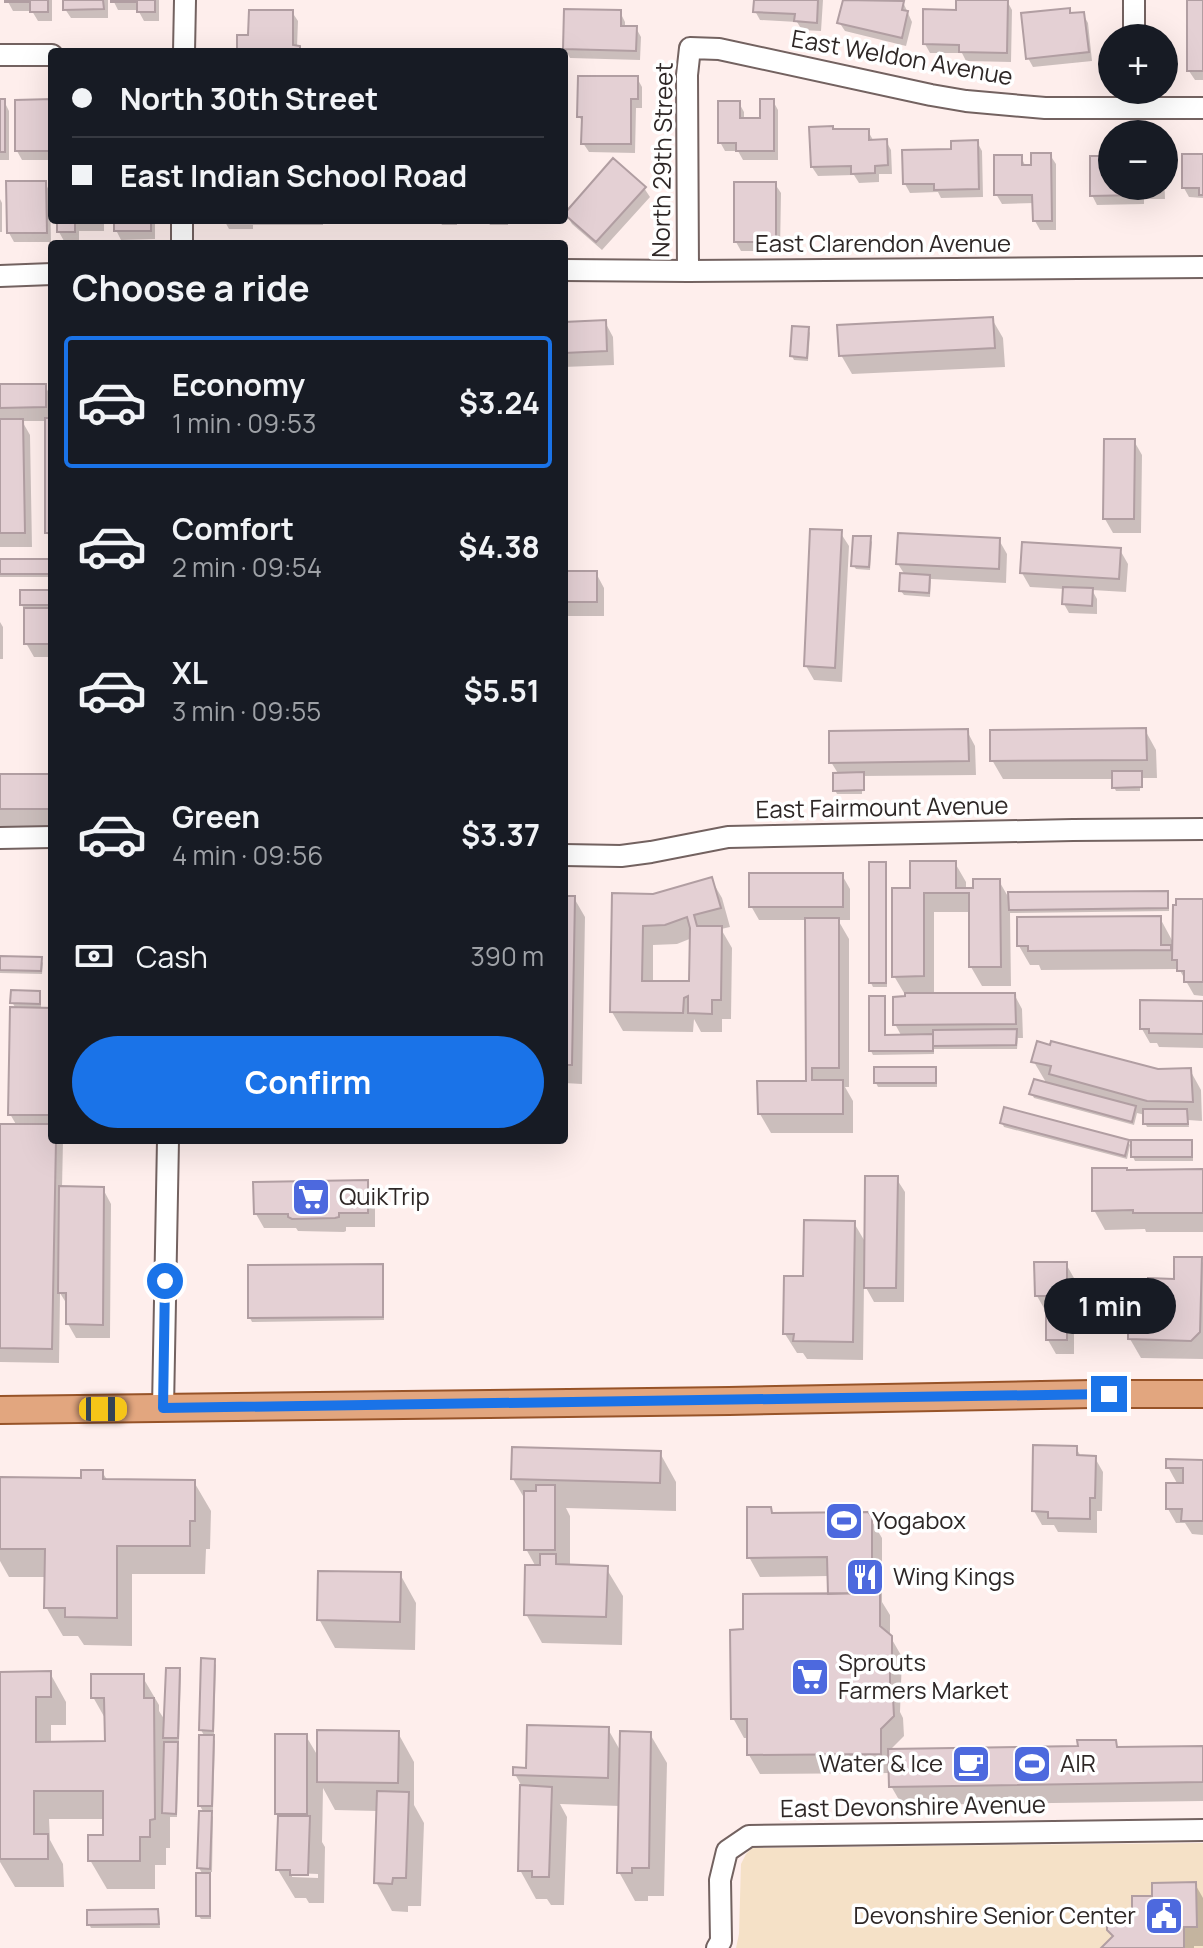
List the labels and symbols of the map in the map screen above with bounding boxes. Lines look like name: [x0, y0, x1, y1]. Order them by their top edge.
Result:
street label: East Weldon Avenue: [789, 21, 1016, 92]
street label: North 29th Street: [643, 62, 680, 258]
street label: East Clarendon Avenue: [755, 226, 1011, 259]
street label: East Fairmount Avenue: [755, 788, 1009, 825]
supermarket icon: QuikTrip: [290, 1176, 332, 1218]
place label: QuikTrip: [339, 1179, 430, 1212]
route start: [147, 1263, 183, 1299]
callout: 1 min: [1043, 1278, 1175, 1334]
route end: [1091, 1376, 1127, 1412]
car: [79, 1397, 127, 1421]
sports icon: Yogabox: [823, 1500, 865, 1542]
place label: Yogabox: [872, 1503, 966, 1536]
restaurant icon: Wing Kings: [844, 1556, 886, 1598]
place label: Wing Kings: [893, 1559, 1015, 1592]
place label: Sprouts Farmers Market: [838, 1645, 1009, 1706]
supermarket icon: Sprouts Farmers Market: [789, 1656, 831, 1698]
cafe icon: Water & Ice: [950, 1743, 992, 1785]
sports icon: AIR: [1011, 1743, 1053, 1785]
place label: Water & Ice: [819, 1746, 943, 1779]
place label: AIR: [1060, 1746, 1096, 1779]
street label: East Devonshire Avenue: [780, 1787, 1046, 1824]
public building icon: Devonshire Senior Center: [1143, 1895, 1185, 1937]
place label: Devonshire Senior Center: [854, 1898, 1136, 1931]

